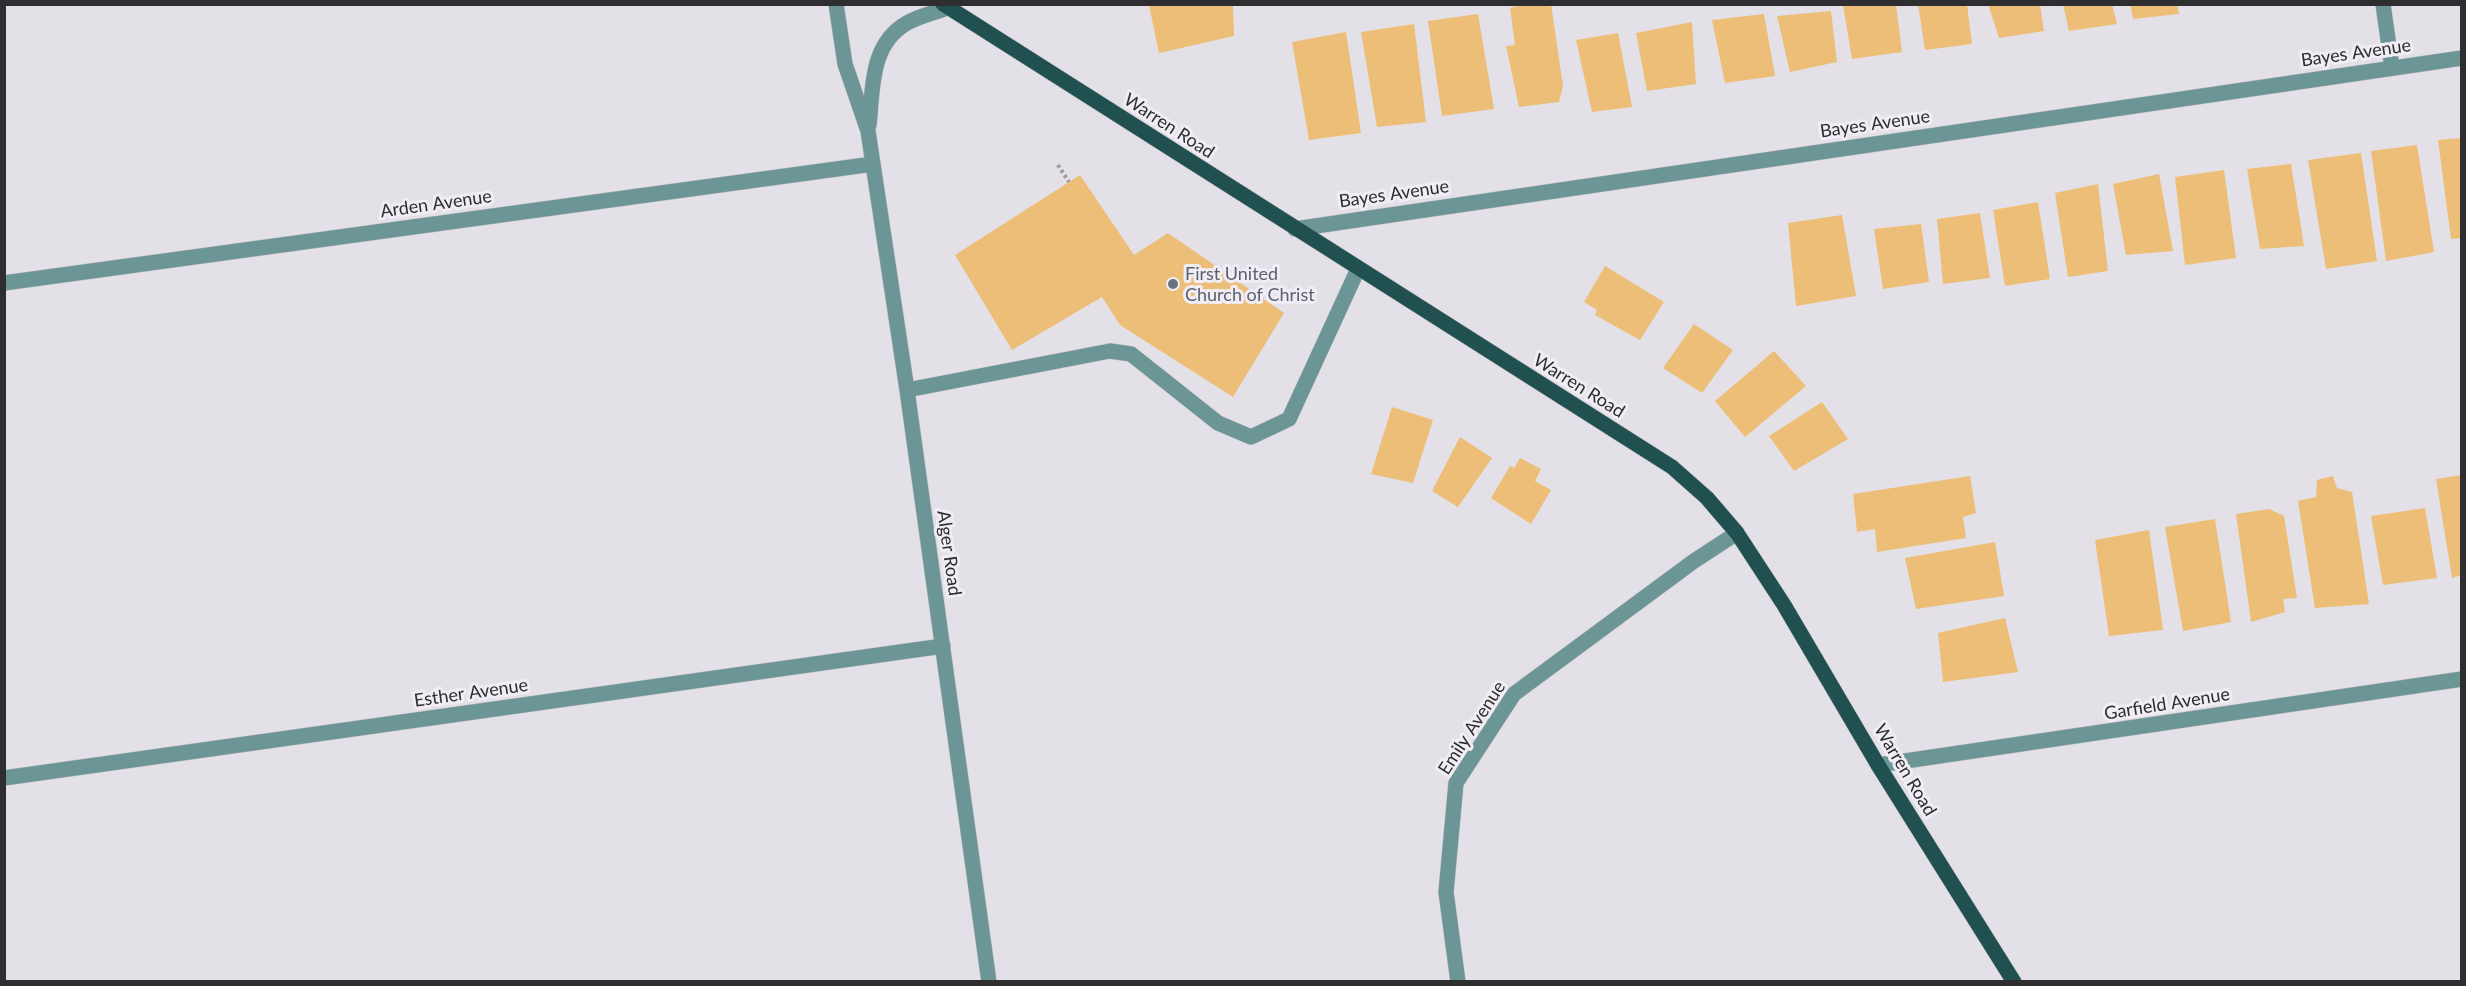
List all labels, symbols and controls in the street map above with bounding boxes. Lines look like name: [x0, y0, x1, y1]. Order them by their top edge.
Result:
street label: Bayes Avenue: [2300, 35, 2412, 71]
street label: Warren Road: [1120, 89, 1218, 163]
street label: Bayes Avenue: [1819, 106, 1931, 142]
street label: Bayes Avenue: [1338, 176, 1450, 212]
street label: Arden Avenue: [379, 185, 493, 223]
place label: First United Church of Christ: [1185, 263, 1315, 306]
marker: First United Church of Christ: [1166, 277, 1180, 291]
street label: Warren Road: [1529, 349, 1629, 423]
street label: Alger Road: [932, 509, 966, 597]
street label: Esther Avenue: [413, 674, 529, 712]
street label: Emily Avenue: [1434, 677, 1510, 779]
street label: Garfield Avenue: [2103, 683, 2231, 725]
street label: Warren Road: [1869, 720, 1941, 820]

